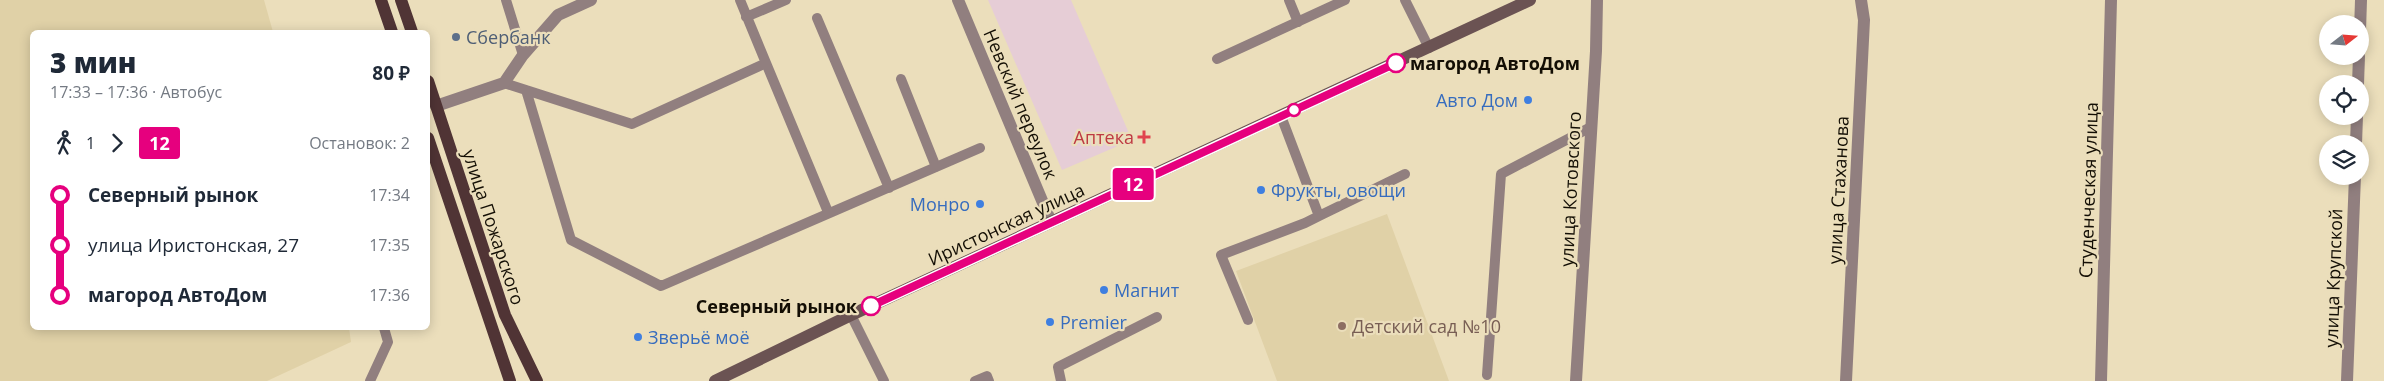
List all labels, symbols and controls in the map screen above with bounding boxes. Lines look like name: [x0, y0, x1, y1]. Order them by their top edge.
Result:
north arrow: [2319, 15, 2369, 65]
map controls: [2319, 15, 2369, 185]
place label: Сбербанк: [466, 25, 551, 49]
street label: Невский переулок: [978, 25, 1064, 183]
marker: Сбербанк: [450, 31, 462, 43]
text: 3 мин: [50, 43, 136, 81]
place label: магород АвтоДом: [1410, 51, 1580, 75]
marker: магород АвтоДом: [1386, 53, 1406, 73]
text: 80 ₽: [372, 60, 410, 86]
button: locate: [2319, 75, 2369, 125]
text: 17:33 – 17:36 · Автобус: [50, 81, 222, 103]
place label: Авто Дом: [1436, 88, 1518, 112]
marker: Авто Дом: [1522, 94, 1534, 106]
street label: Студенческая улица: [2073, 101, 2103, 279]
unlabelled marker: [1287, 103, 1301, 117]
street label: улица Котовского: [1554, 111, 1586, 267]
street label: улица Стаханова: [1822, 115, 1854, 265]
place label: Аптека: [1074, 125, 1134, 149]
icon: walk: [50, 129, 78, 157]
icon: forward: [103, 129, 131, 157]
text: 12: [149, 131, 170, 155]
marker: Аптека: [1138, 131, 1150, 143]
text: 1: [86, 132, 95, 154]
text: Остановок: 2: [309, 132, 410, 154]
button: layers: [2319, 135, 2369, 185]
street label: улица Пожарского: [458, 146, 530, 308]
line badge: 12: [1110, 168, 1156, 200]
text: 12: [1123, 172, 1143, 196]
street label: Иристонская улица: [924, 177, 1088, 271]
place label: Фрукты, овощи: [1271, 178, 1406, 202]
text: Северный рынок: [88, 182, 258, 208]
text: 17:34: [369, 184, 410, 206]
marker: Фрукты, овощи: [1255, 184, 1267, 196]
place label: Монро: [910, 192, 970, 216]
marker: Монро: [974, 198, 986, 210]
street label: улица Крупской: [2319, 208, 2347, 348]
text: улица Иристонская, 27: [88, 232, 299, 258]
text: 17:35: [369, 234, 410, 256]
place label: Магнит: [1114, 278, 1180, 302]
text: магород АвтоДом: [88, 282, 267, 308]
text: 17:36: [369, 284, 410, 306]
marker: Магнит: [1098, 284, 1110, 296]
place label: Северный рынок: [696, 294, 858, 318]
marker: Северный рынок: [861, 296, 881, 316]
place label: Premier: [1060, 310, 1128, 334]
place label: Детский сад №10: [1352, 314, 1501, 338]
marker: Premier: [1044, 316, 1056, 328]
marker: Детский сад №10: [1336, 320, 1348, 332]
place label: Зверьё моё: [648, 325, 750, 349]
marker: Зверьё моё: [632, 331, 644, 343]

